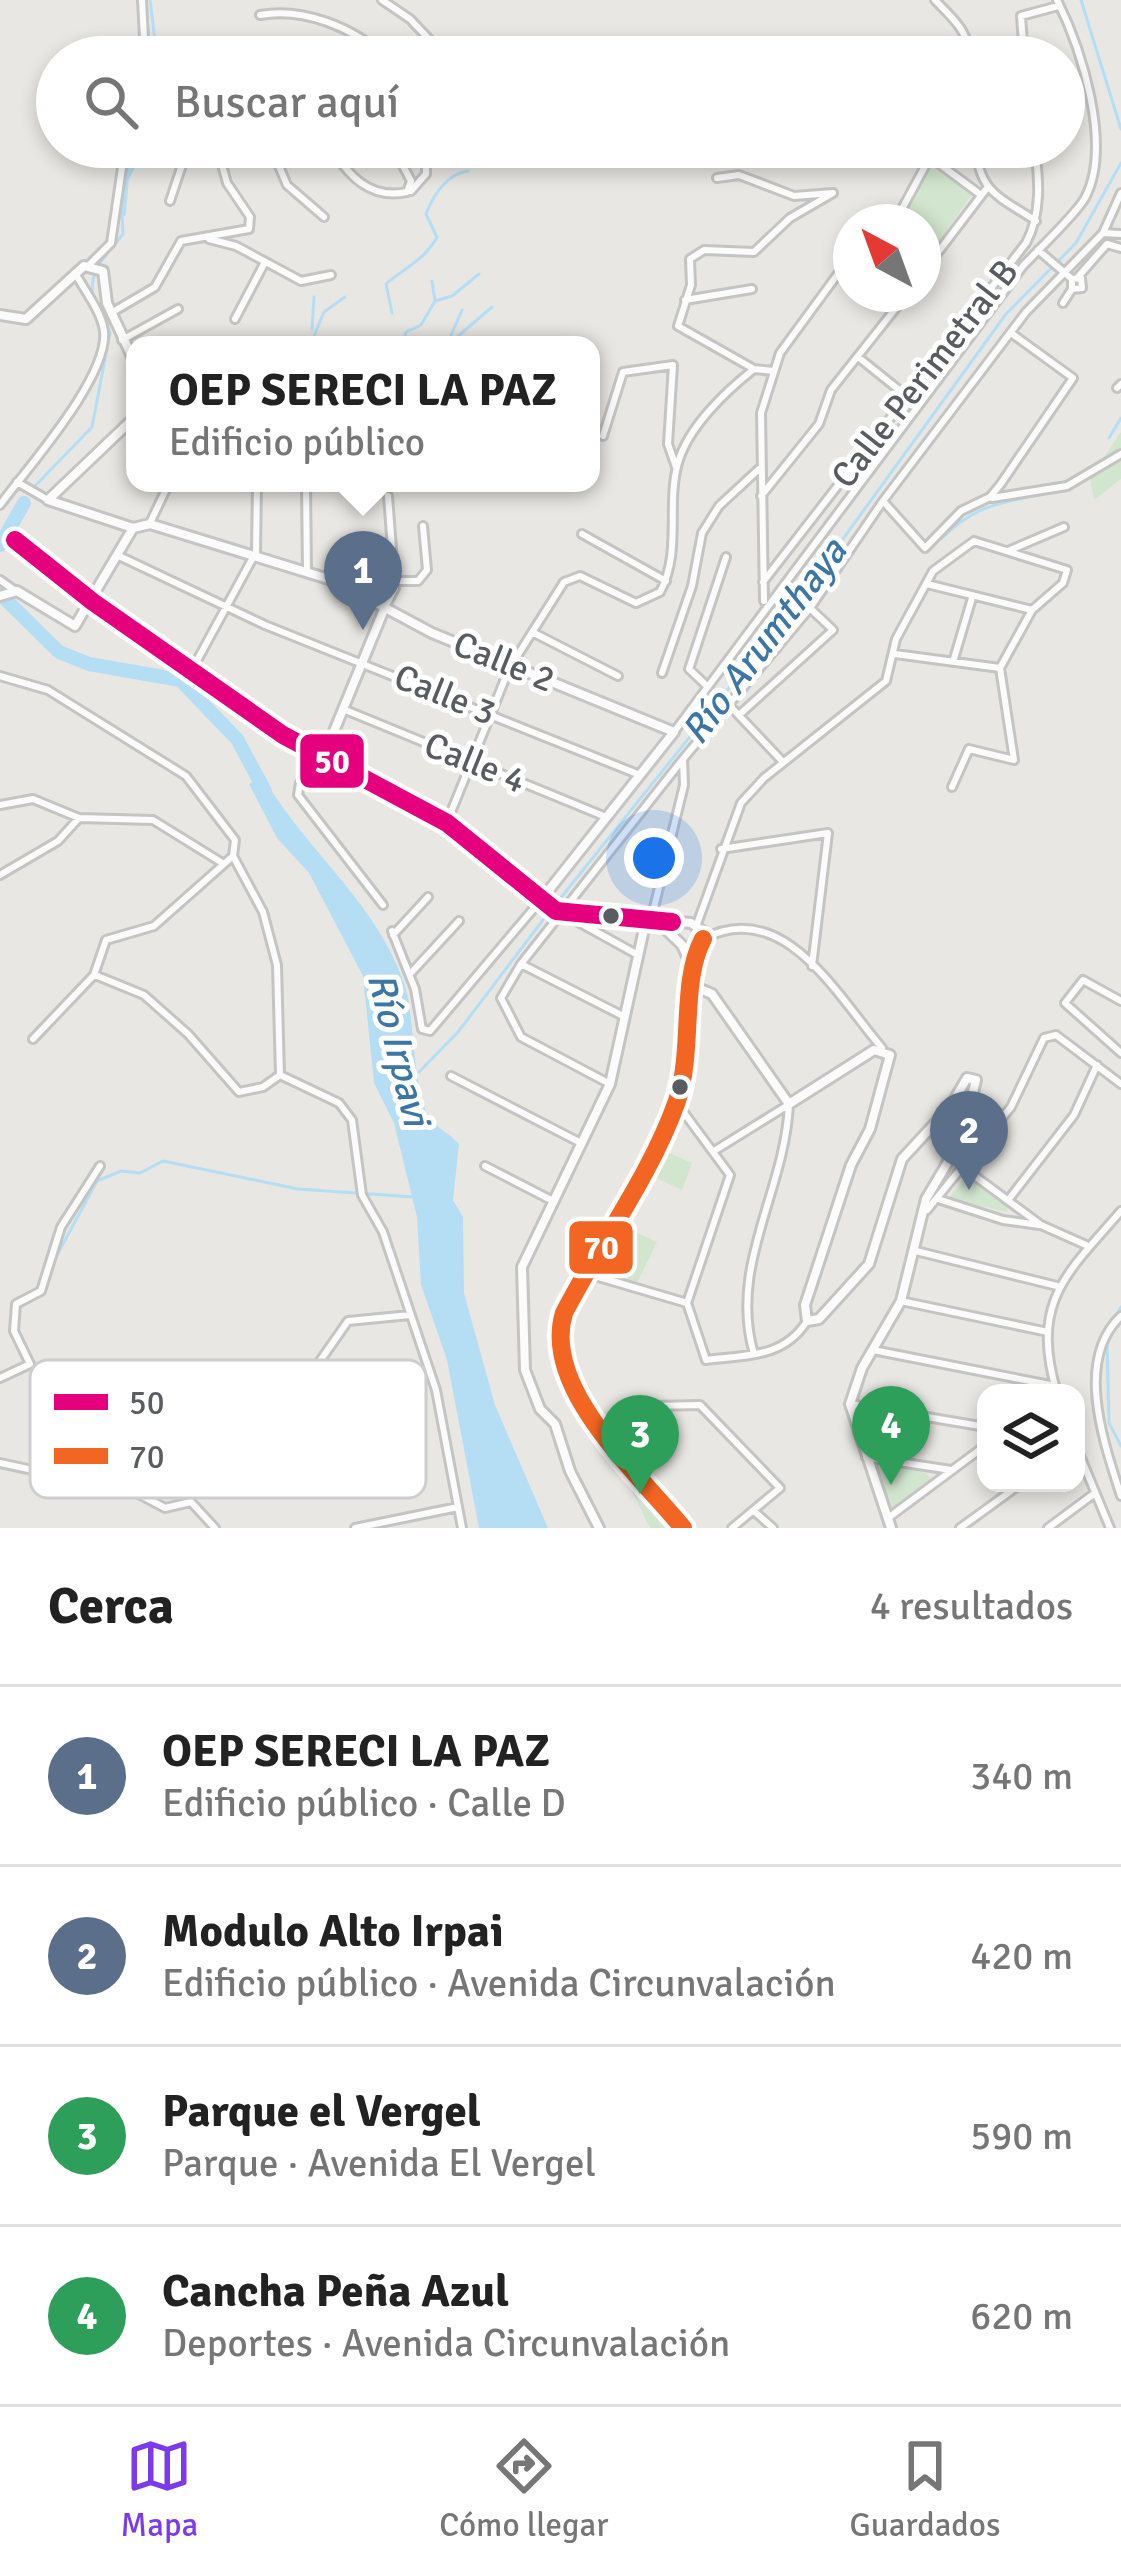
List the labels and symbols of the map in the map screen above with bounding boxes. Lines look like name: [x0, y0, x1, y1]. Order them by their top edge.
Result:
north arrow: [833, 204, 941, 312]
street label: Calle Perimetral B: [822, 251, 1028, 497]
water label: Río Arumthaya: [671, 528, 858, 753]
pin: 1: [324, 531, 402, 630]
street label: Calle 2: [447, 621, 561, 703]
street label: Calle 3: [388, 654, 502, 736]
street label: Calle 4: [418, 722, 532, 804]
line badge: 50: [298, 732, 366, 790]
text: 50: [314, 742, 350, 783]
your location: [624, 828, 684, 888]
unlabelled marker: [600, 905, 622, 927]
water label: Río Irpavi: [357, 967, 442, 1134]
unlabelled marker: [669, 1076, 691, 1098]
pin: 2: [930, 1091, 1008, 1190]
line badge: 70: [567, 1219, 635, 1276]
text: 70: [583, 1228, 619, 1269]
legend: [30, 1360, 426, 1498]
text: 50: [129, 1383, 165, 1424]
pin: 4: [852, 1386, 930, 1485]
pin: 3: [601, 1395, 679, 1494]
text: 70: [129, 1437, 165, 1478]

